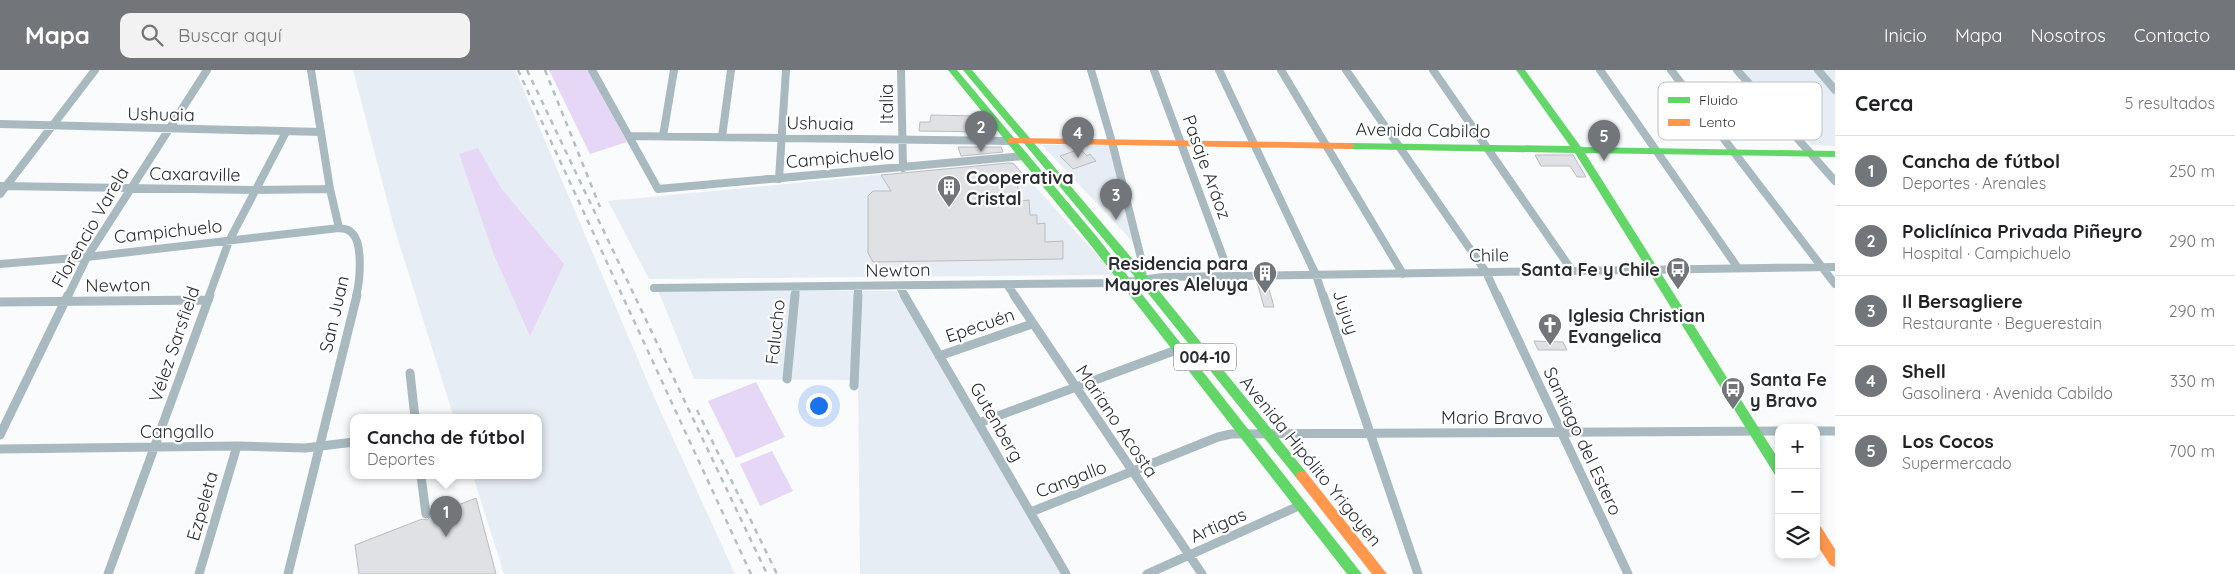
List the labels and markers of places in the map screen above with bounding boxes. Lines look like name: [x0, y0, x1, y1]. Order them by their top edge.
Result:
pin: 2: [965, 111, 997, 152]
pin: 4: [1062, 117, 1094, 158]
pin: 5: [1588, 120, 1620, 161]
place label: Cooperativa Cristal: [966, 166, 1074, 210]
building icon: Cooperativa Cristal: [936, 174, 962, 208]
pin: 3: [1100, 179, 1132, 220]
place label: Residencia para Mayores Aleluya: [1104, 252, 1248, 296]
bus stop icon: Santa Fe y Chile: [1665, 256, 1691, 290]
place label: Santa Fe y Chile: [1521, 258, 1660, 281]
building icon: Residencia para Mayores Aleluya: [1252, 260, 1278, 294]
place label: Iglesia Christian Evangelica: [1568, 304, 1705, 348]
church icon: Iglesia Christian Evangelica: [1537, 312, 1563, 346]
place label: Santa Fe y Bravo: [1750, 368, 1827, 412]
bus stop icon: Santa Fe y Bravo: [1720, 376, 1746, 410]
pin: 1: [430, 496, 462, 537]

